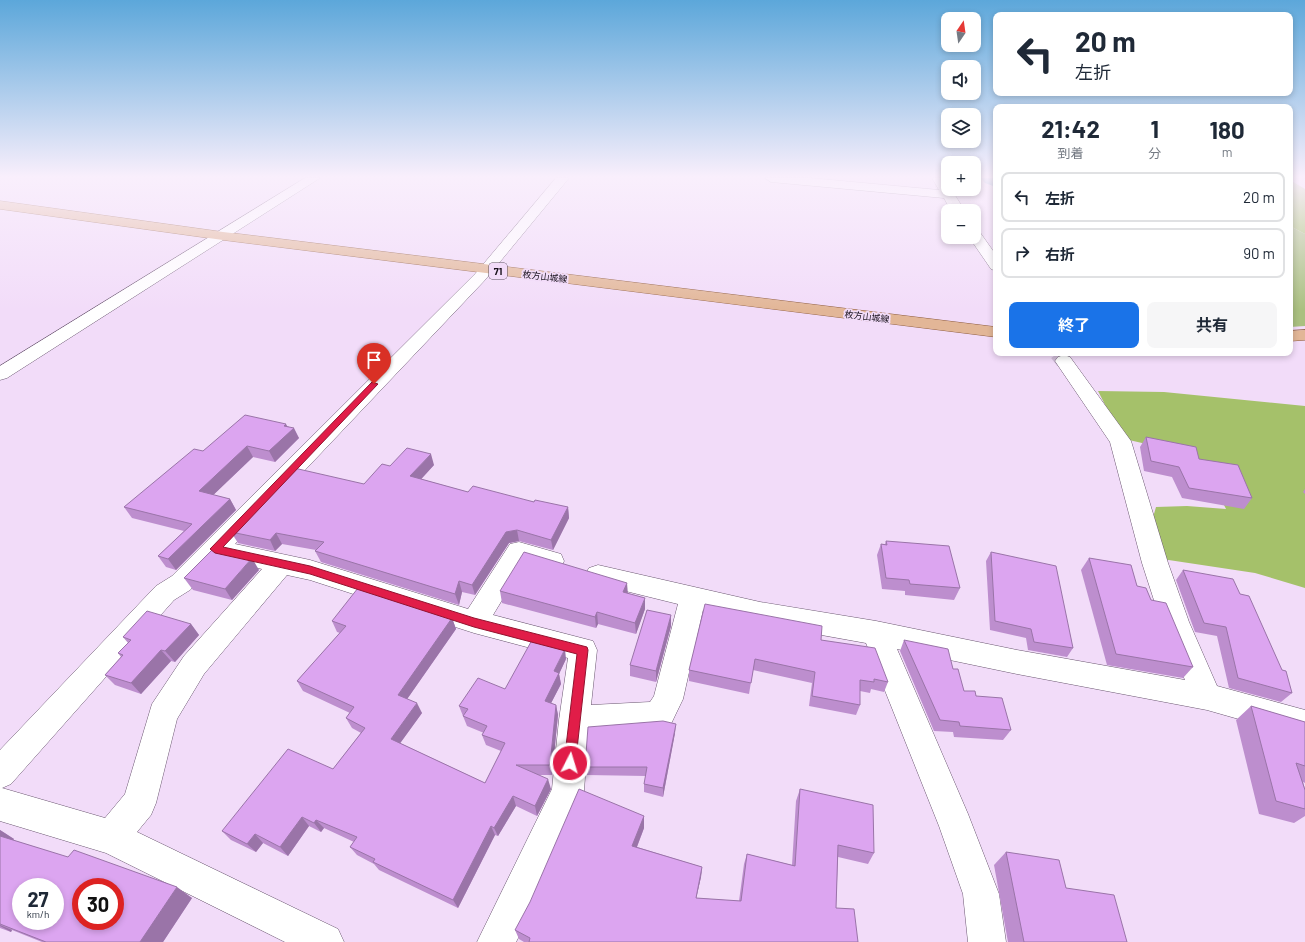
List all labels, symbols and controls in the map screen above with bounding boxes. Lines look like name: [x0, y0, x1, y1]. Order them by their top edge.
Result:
north arrow: [941, 12, 981, 52]
map controls: [941, 12, 981, 244]
text: 20 m: [1075, 24, 1136, 58]
icon: left: [1009, 28, 1061, 80]
button: sound: [941, 60, 981, 100]
text: 左折: [1075, 61, 1111, 83]
button: layers: [941, 108, 981, 148]
text: 21:42: [1041, 114, 1100, 143]
text: 1: [1150, 114, 1159, 143]
text: 180: [1210, 115, 1245, 144]
text: m: [1222, 144, 1232, 160]
text: 到着: [1058, 145, 1084, 161]
text: 分: [1148, 145, 1161, 161]
button: +: [941, 156, 981, 196]
icon: left: [1011, 186, 1033, 208]
text: 20 m: [1243, 188, 1275, 206]
text: 左折: [1045, 189, 1075, 207]
button: −: [941, 204, 981, 244]
icon: right: [1011, 242, 1033, 264]
text: 90 m: [1243, 244, 1275, 262]
text: 右折: [1045, 245, 1075, 263]
road number: 71: [489, 263, 507, 279]
street label: 枚方山城線: [522, 268, 569, 285]
button: 終了: [1009, 302, 1139, 348]
button: 共有: [1147, 302, 1277, 348]
street label: 枚方山城線: [844, 308, 891, 325]
pin: [357, 343, 391, 384]
icon: arrive: [363, 349, 385, 371]
position arrow: [549, 742, 591, 784]
speed limit sign: 30: [72, 878, 124, 930]
text: 27: [27, 887, 49, 911]
text: km/h: [27, 908, 49, 920]

